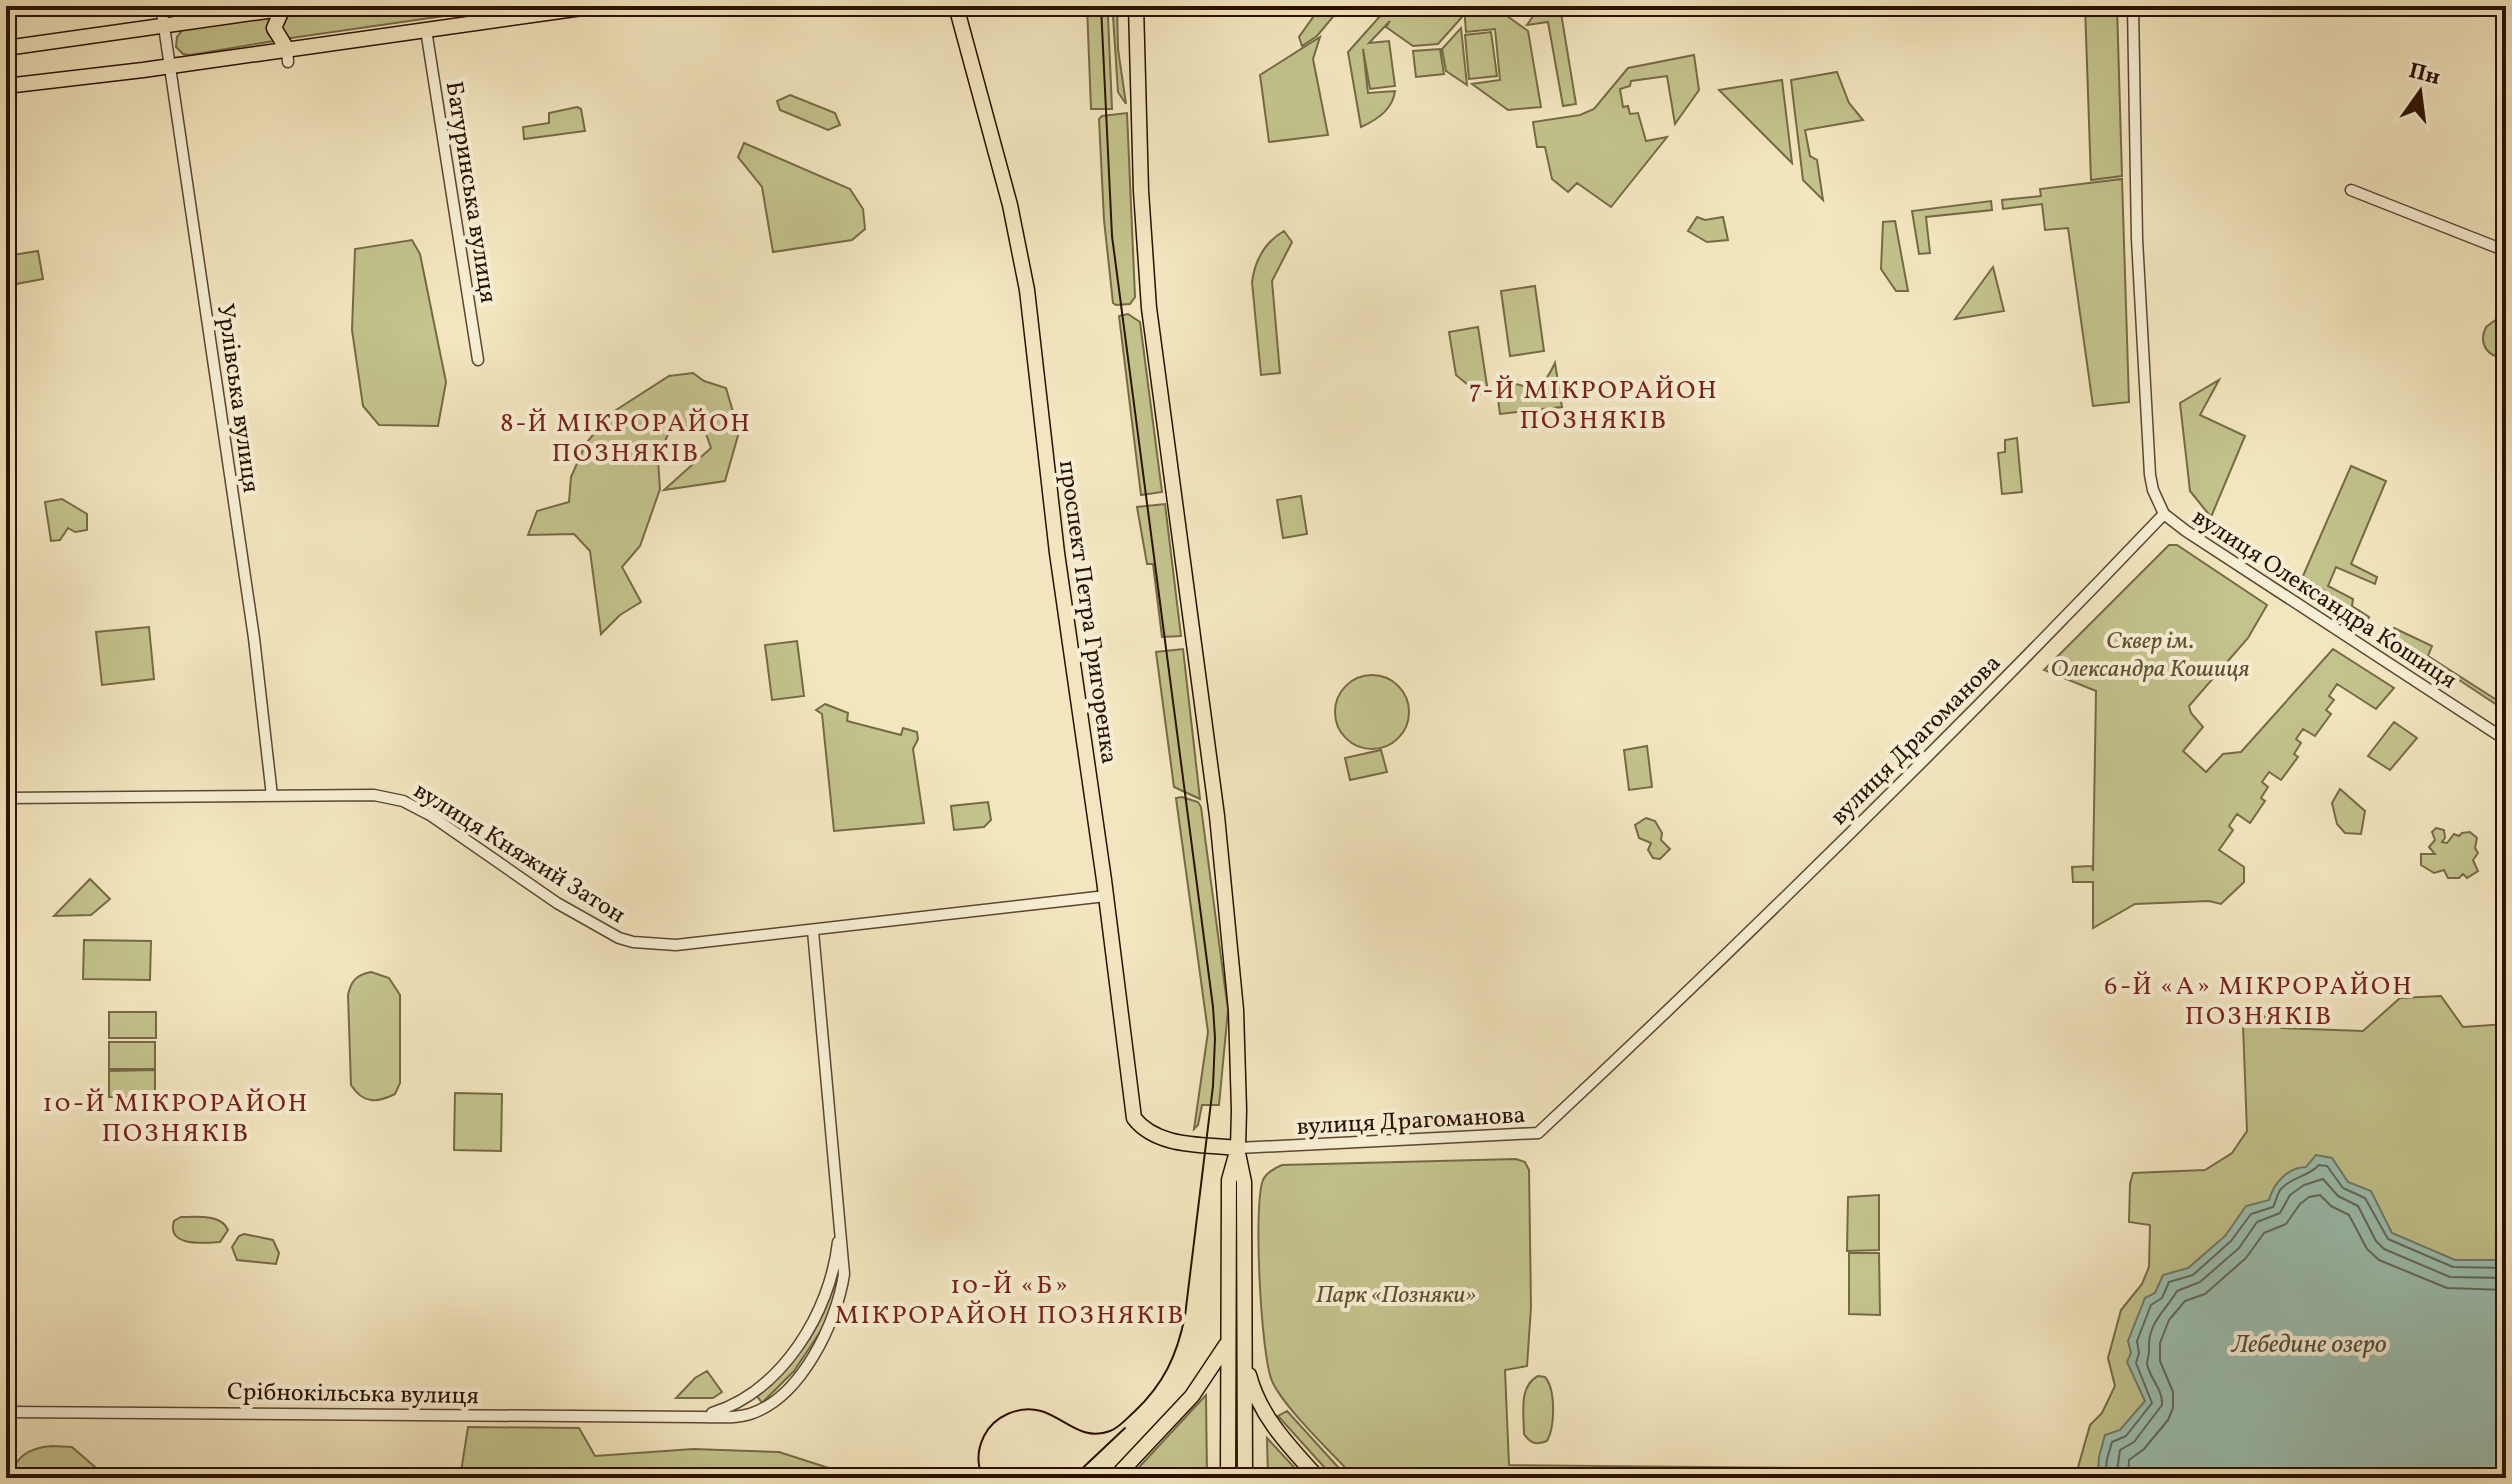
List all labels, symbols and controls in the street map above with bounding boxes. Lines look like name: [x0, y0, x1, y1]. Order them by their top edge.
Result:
north arrow: [2380, 52, 2460, 132]
text: Пн: [2405, 56, 2443, 94]
street label: Батуринська вулиця: [436, 79, 504, 306]
street label: Урлівська вулиця: [207, 302, 267, 495]
district label: 7-Й МІКРОРАЙОН ПОЗНЯКІВ: [1469, 373, 1719, 439]
district label: 8-Й МІКРОРАЙОН ПОЗНЯКІВ: [500, 406, 752, 472]
street label: проспект Петра Григоренка: [1049, 458, 1125, 766]
street label: вулиця Олександра Кошиця: [2185, 501, 2463, 698]
park label: Сквер ім. Олександра Кошиця: [2051, 625, 2249, 687]
street label: вулиця Драгоманова: [1823, 647, 2009, 833]
street label: вулиця Княжий Затон: [407, 775, 631, 933]
district label: 6-Й «А» МІКРОРАЙОН ПОЗНЯКІВ: [2104, 969, 2414, 1035]
district label: 10-Й МІКРОРАЙОН ПОЗНЯКІВ: [43, 1086, 309, 1152]
street label: вулиця Драгоманова: [1296, 1099, 1526, 1145]
district label: 10-Й «Б» МІКРОРАЙОН ПОЗНЯКІВ: [834, 1268, 1186, 1334]
park label: Парк «Позняки»: [1316, 1279, 1476, 1313]
water label: Лебедине озеро: [2230, 1327, 2387, 1363]
street label: Срібнокільська вулиця: [227, 1376, 479, 1414]

